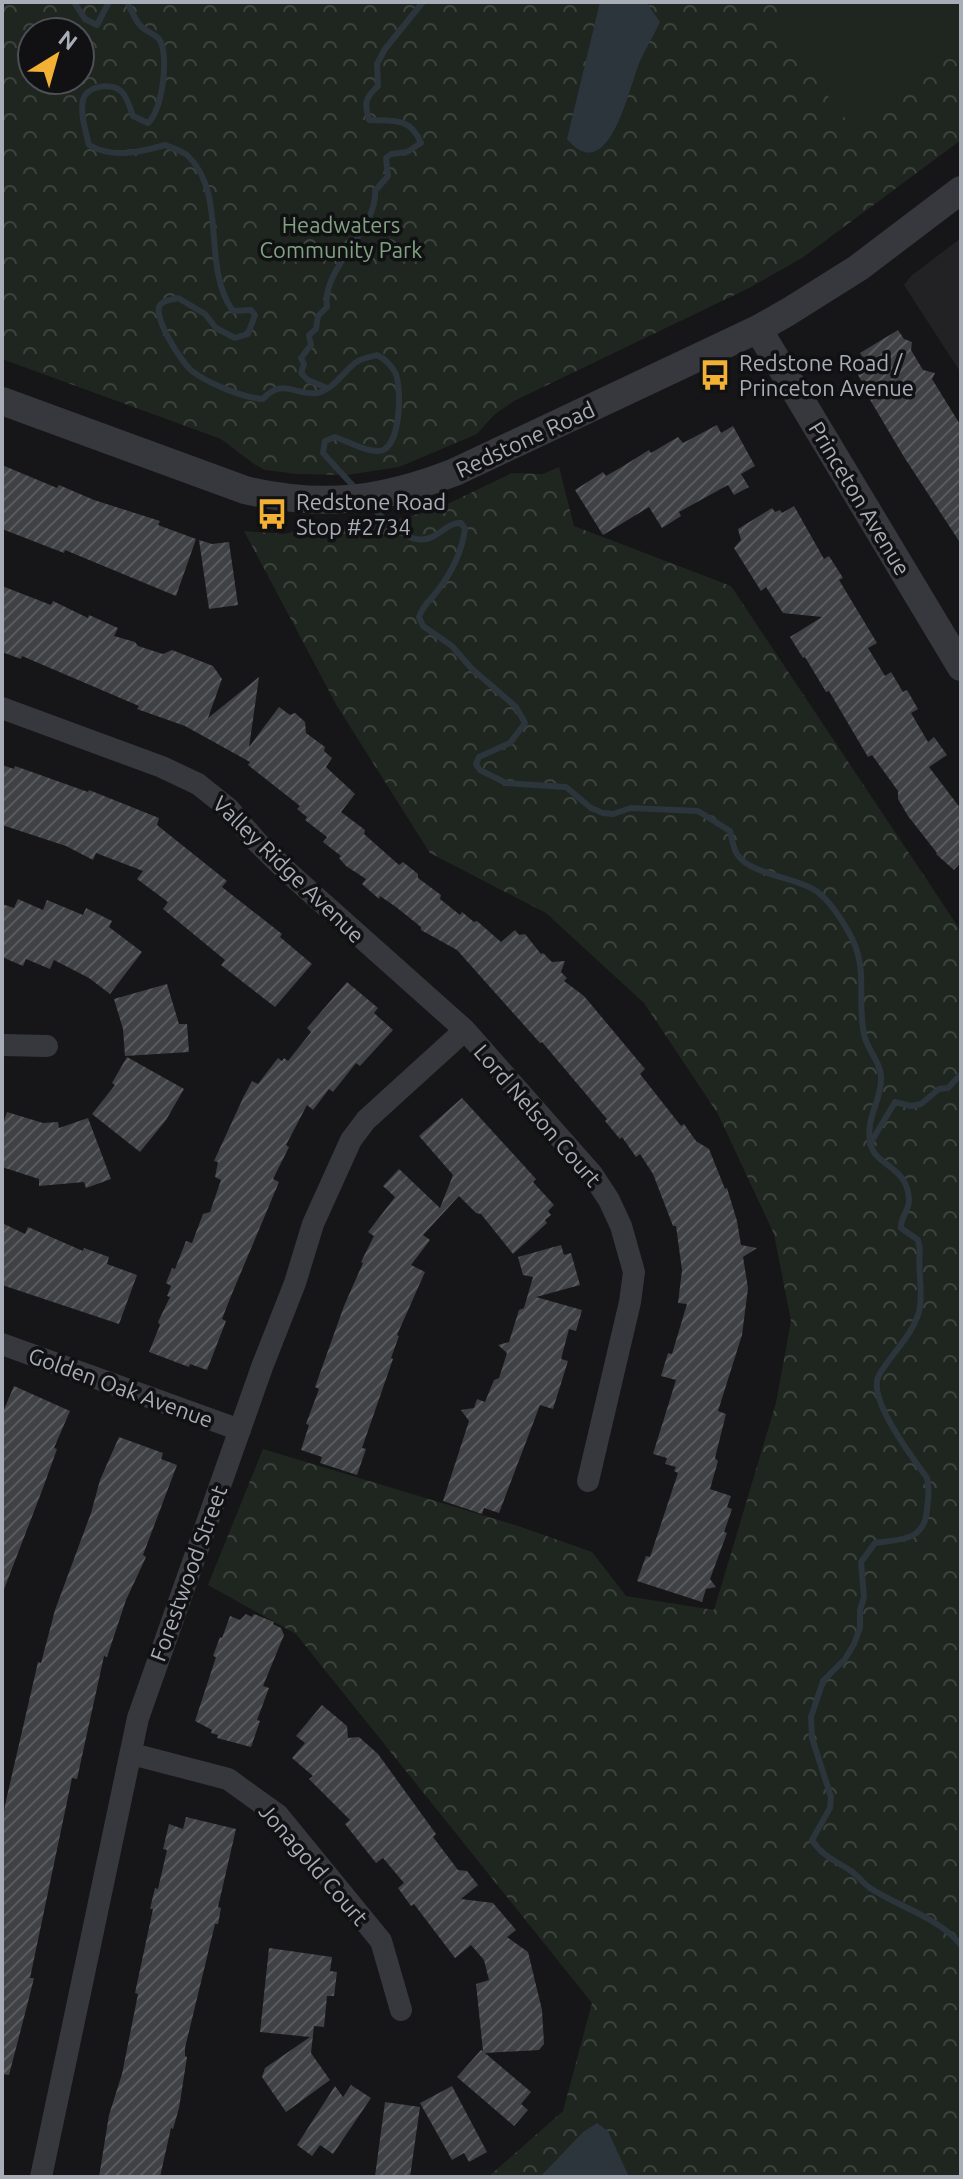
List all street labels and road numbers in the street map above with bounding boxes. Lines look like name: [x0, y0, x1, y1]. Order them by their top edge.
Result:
street label: Redstone Road: [452, 396, 598, 482]
street label: Princeton Avenue: [804, 417, 916, 579]
street label: Valley Ridge Avenue: [208, 790, 370, 948]
street label: Lord Nelson Court: [470, 1039, 607, 1191]
street label: Golden Oak Avenue: [25, 1342, 217, 1432]
street label: Forestwood Street: [145, 1481, 232, 1664]
street label: Jonagold Court: [254, 1798, 374, 1930]

